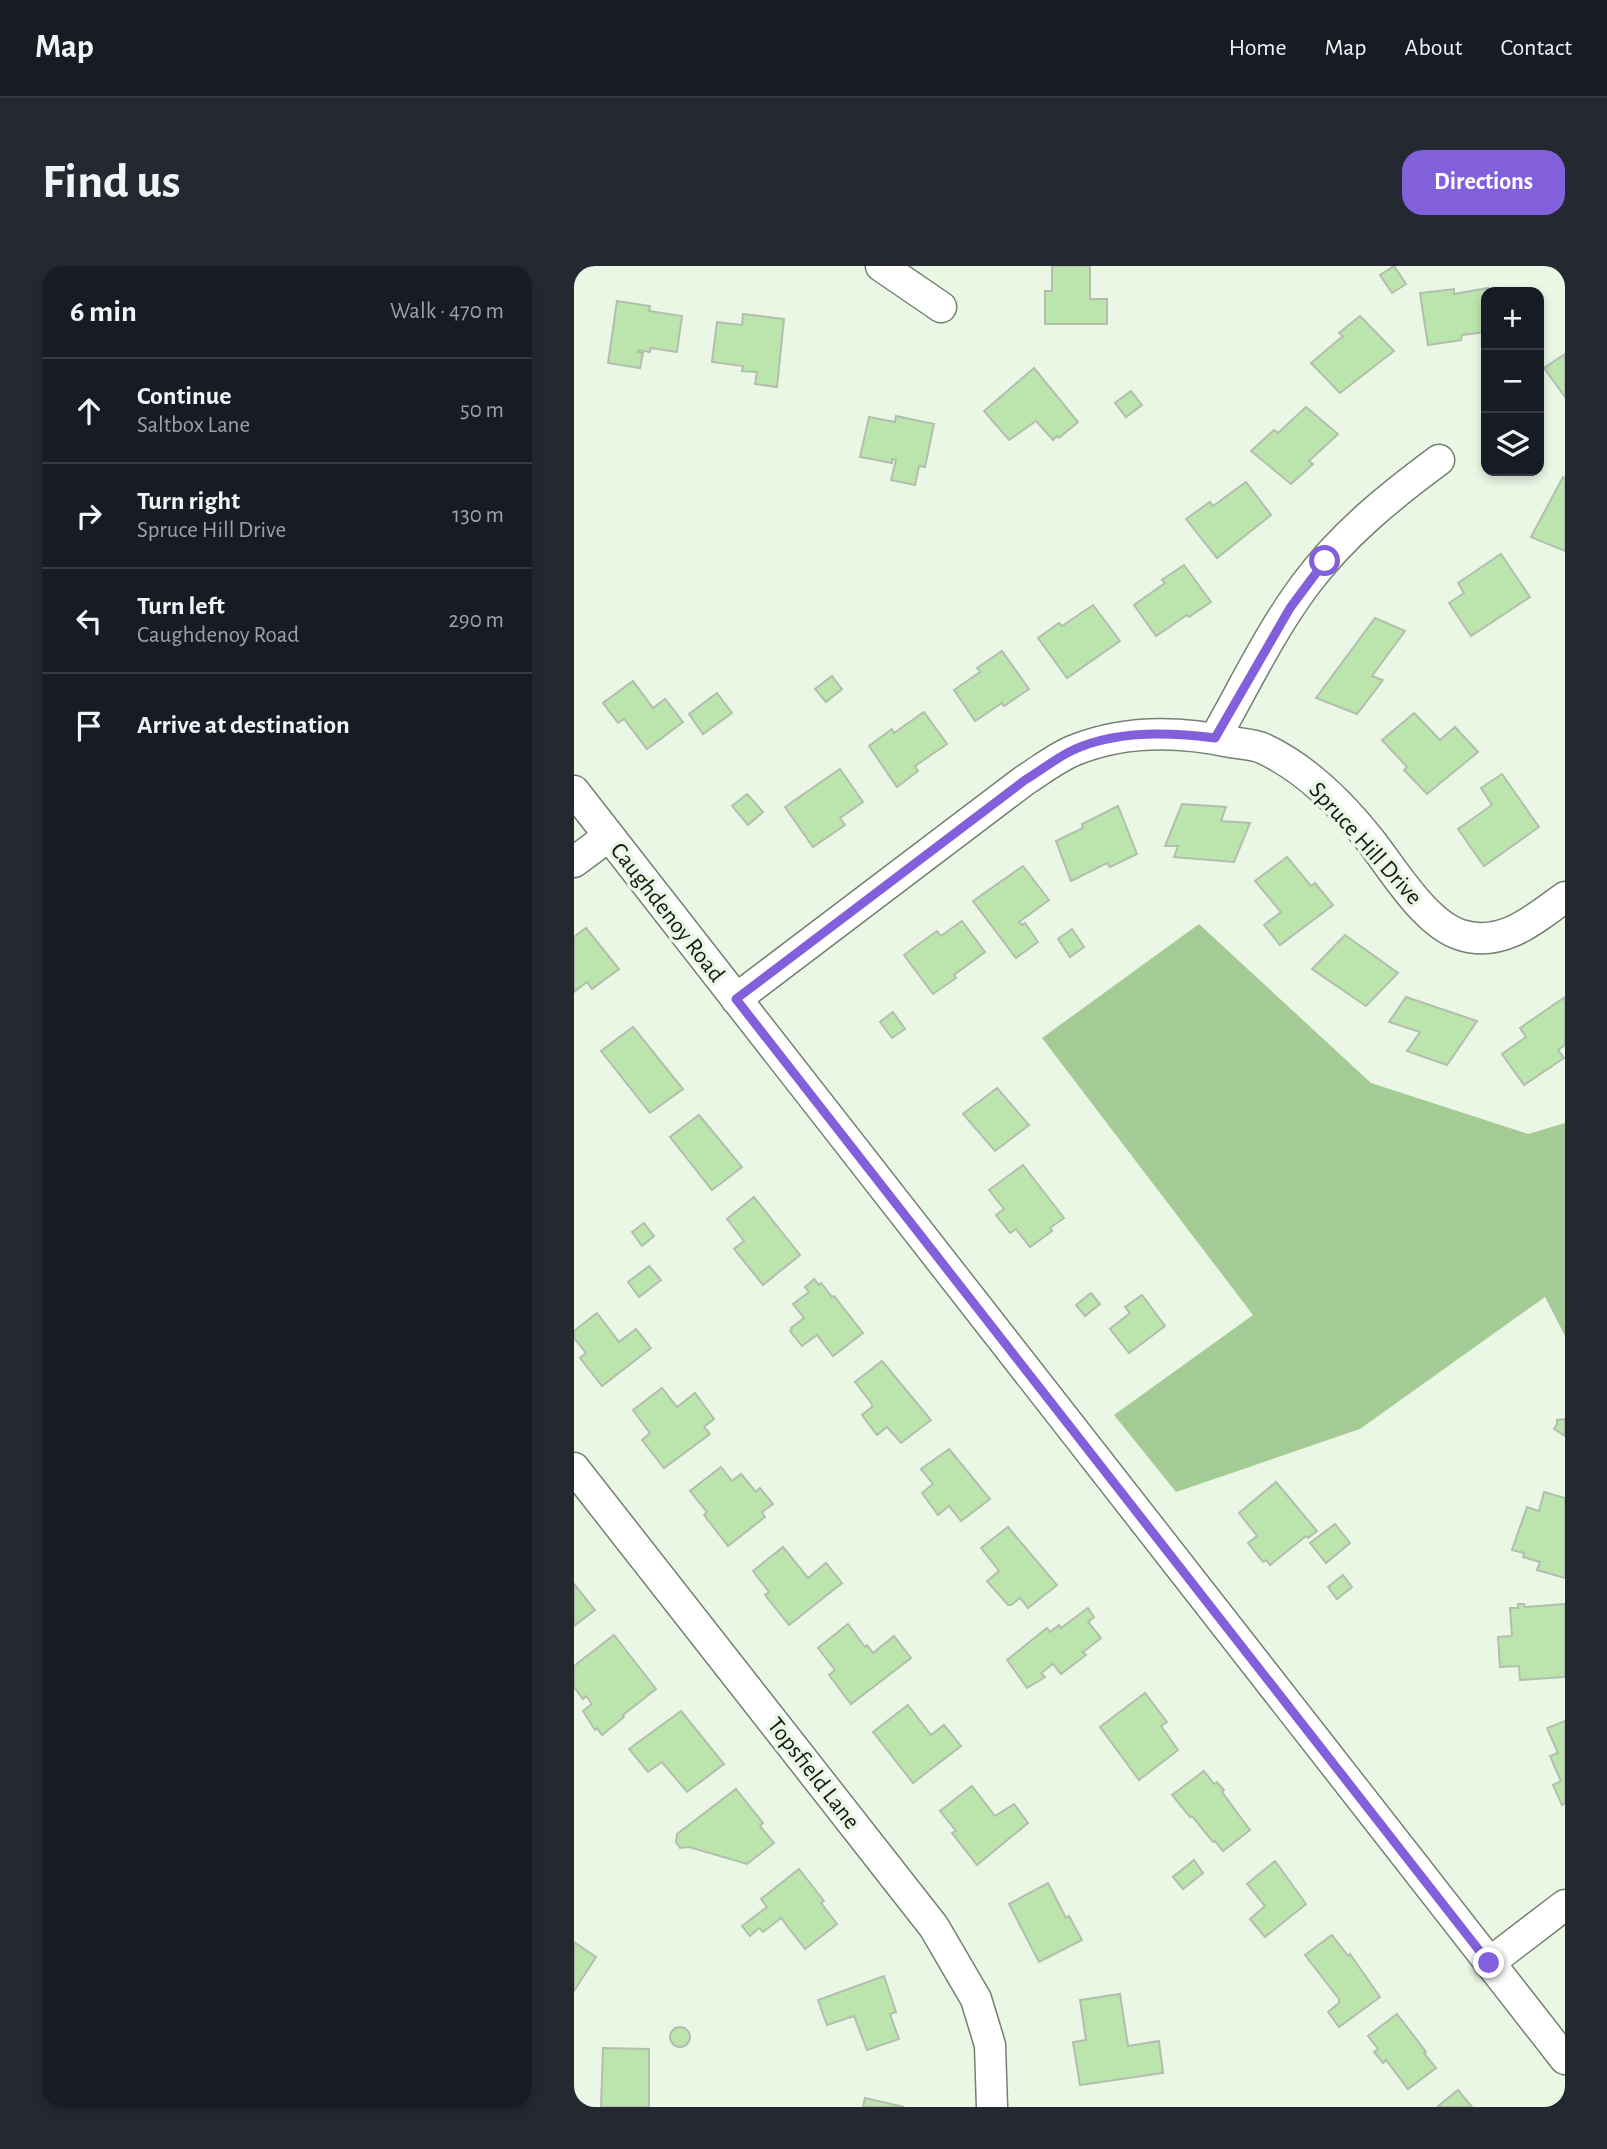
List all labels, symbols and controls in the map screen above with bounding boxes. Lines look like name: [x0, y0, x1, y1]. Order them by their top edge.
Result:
text: Map: [35, 31, 94, 64]
text: Home: [1229, 36, 1287, 60]
text: Map: [1325, 36, 1367, 60]
text: About: [1405, 36, 1462, 60]
text: Contact: [1500, 36, 1572, 60]
button: Directions: [1402, 150, 1565, 215]
text: Find us: [42, 158, 181, 207]
map controls: [1481, 287, 1544, 476]
button: +: [1481, 287, 1544, 350]
text: 6 min: [70, 297, 137, 327]
text: Walk · 470 m: [390, 300, 504, 323]
button: −: [1481, 350, 1544, 413]
text: Continue: [137, 383, 232, 409]
icon: ahead: [70, 392, 108, 430]
text: 50 m: [460, 399, 504, 422]
button: layers: [1481, 413, 1544, 476]
text: Saltbox Lane: [137, 414, 250, 437]
text: Turn right: [137, 488, 240, 514]
icon: right: [70, 497, 108, 535]
text: 130 m: [452, 504, 504, 527]
text: Spruce Hill Drive: [137, 519, 286, 542]
route start: [1309, 545, 1340, 576]
text: Turn left: [137, 593, 225, 619]
icon: left: [70, 602, 108, 640]
text: 290 m: [448, 609, 504, 632]
text: Caughdenoy Road: [137, 624, 299, 647]
icon: arrive: [70, 707, 108, 745]
text: Arrive at destination: [137, 712, 350, 738]
street label: Spruce Hill Drive: [1304, 778, 1426, 909]
street label: Caughdenoy Road: [606, 839, 729, 987]
street label: Topsfield Lane: [762, 1713, 864, 1834]
route end: [1473, 1947, 1504, 1978]

